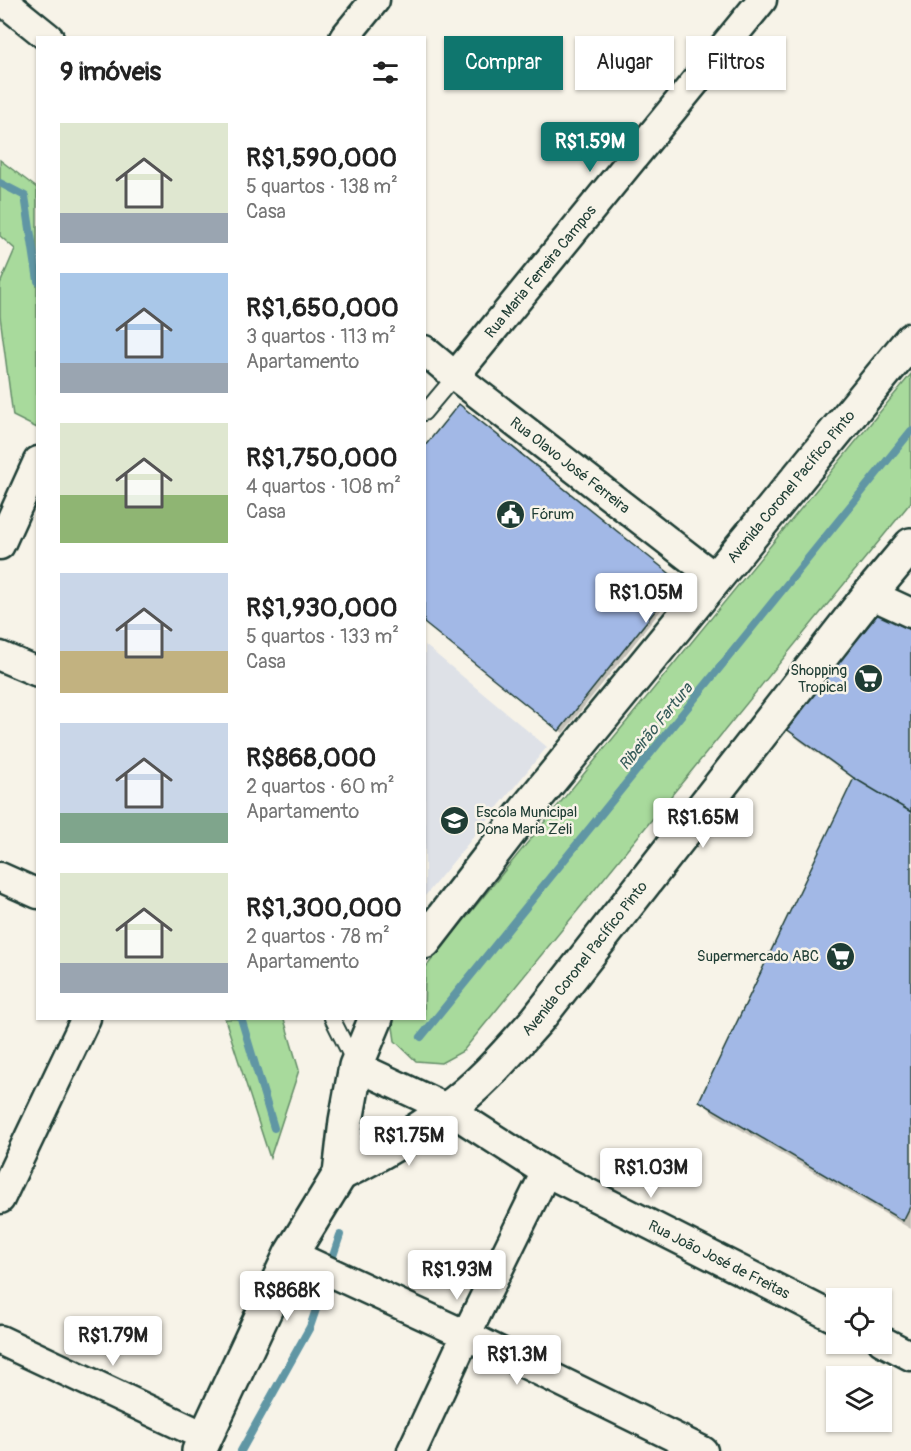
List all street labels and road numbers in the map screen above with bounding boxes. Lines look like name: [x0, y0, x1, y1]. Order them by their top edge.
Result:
street label: Rua Maria Ferreira Campos: [481, 201, 601, 342]
street label: Avenida Coronel Pacífico Pinto: [723, 407, 860, 567]
street label: Rua Olavo José Ferreira: [506, 413, 634, 518]
street label: Avenida Coronel Pacífico Pinto: [518, 878, 652, 1040]
street label: Rua João José de Freitas: [645, 1216, 793, 1304]

